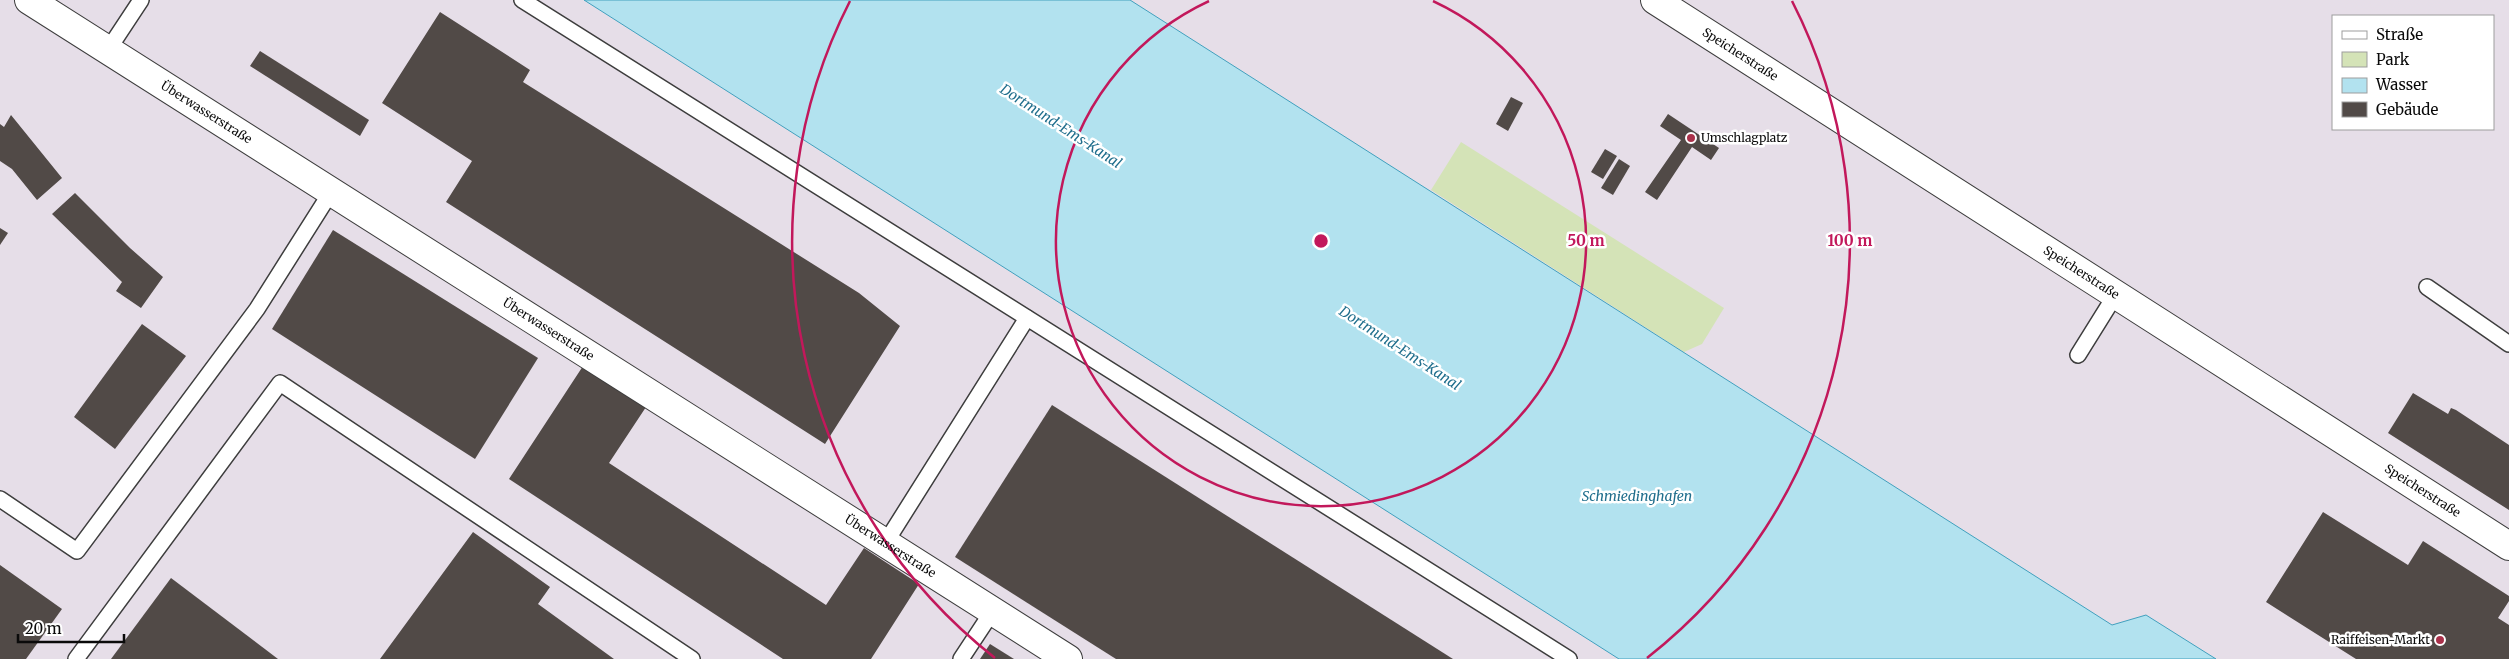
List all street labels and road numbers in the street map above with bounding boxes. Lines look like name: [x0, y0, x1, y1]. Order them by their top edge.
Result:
street label: Speicherstraße: [1700, 24, 1781, 84]
street label: Überwasserstraße: [158, 78, 255, 147]
street label: Speicherstraße: [2041, 242, 2122, 302]
street label: Überwasserstraße: [500, 295, 597, 363]
street label: Speicherstraße: [2382, 461, 2463, 520]
street label: Überwasserstraße: [842, 511, 939, 580]

